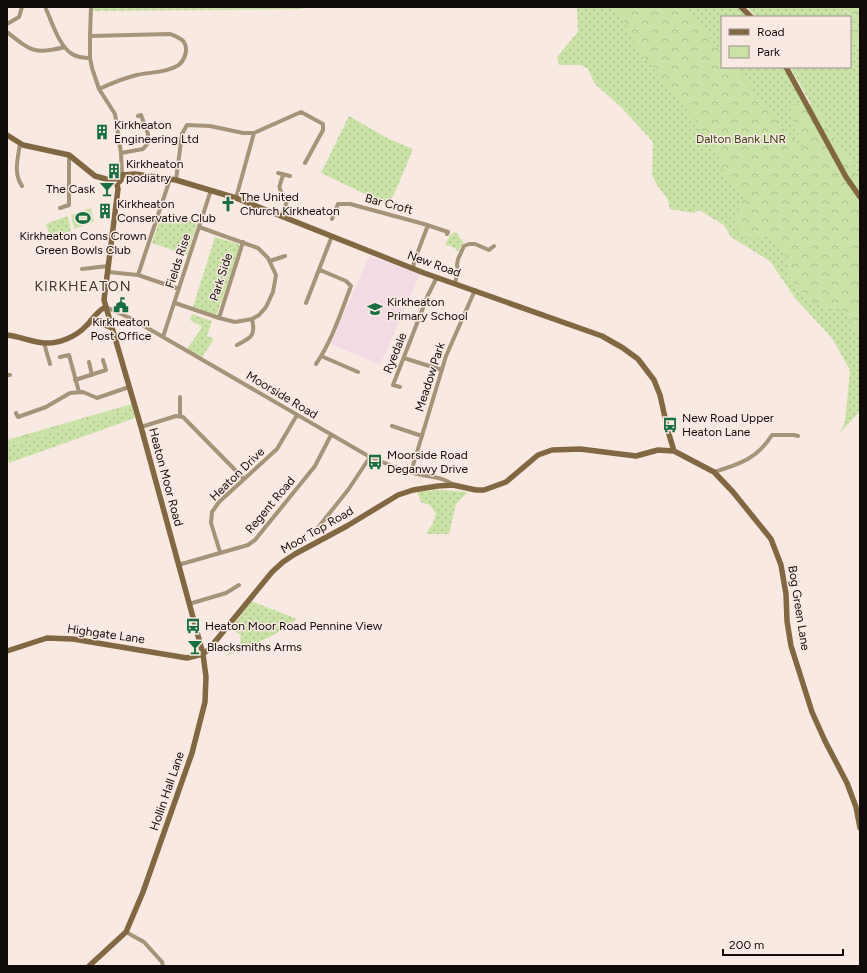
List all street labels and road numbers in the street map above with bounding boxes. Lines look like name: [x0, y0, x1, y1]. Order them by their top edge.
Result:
street label: Bar Croft: [363, 191, 415, 217]
street label: Fields Rise: [163, 232, 194, 290]
street label: New Road: [405, 248, 463, 280]
street label: Park Side: [207, 251, 235, 303]
street label: Ryedale: [381, 330, 410, 375]
street label: Meadow Park: [412, 341, 448, 413]
street label: Moorside Road: [244, 368, 320, 422]
street label: Heaton Moor Road: [146, 426, 186, 528]
street label: Heaton Drive: [207, 444, 268, 504]
street label: Regent Road: [242, 474, 298, 536]
street label: Moor Top Road: [278, 504, 356, 556]
street label: Bog Green Lane: [785, 565, 813, 652]
street label: Highgate Lane: [66, 622, 146, 646]
street label: Hollin Hall Lane: [147, 749, 187, 832]

